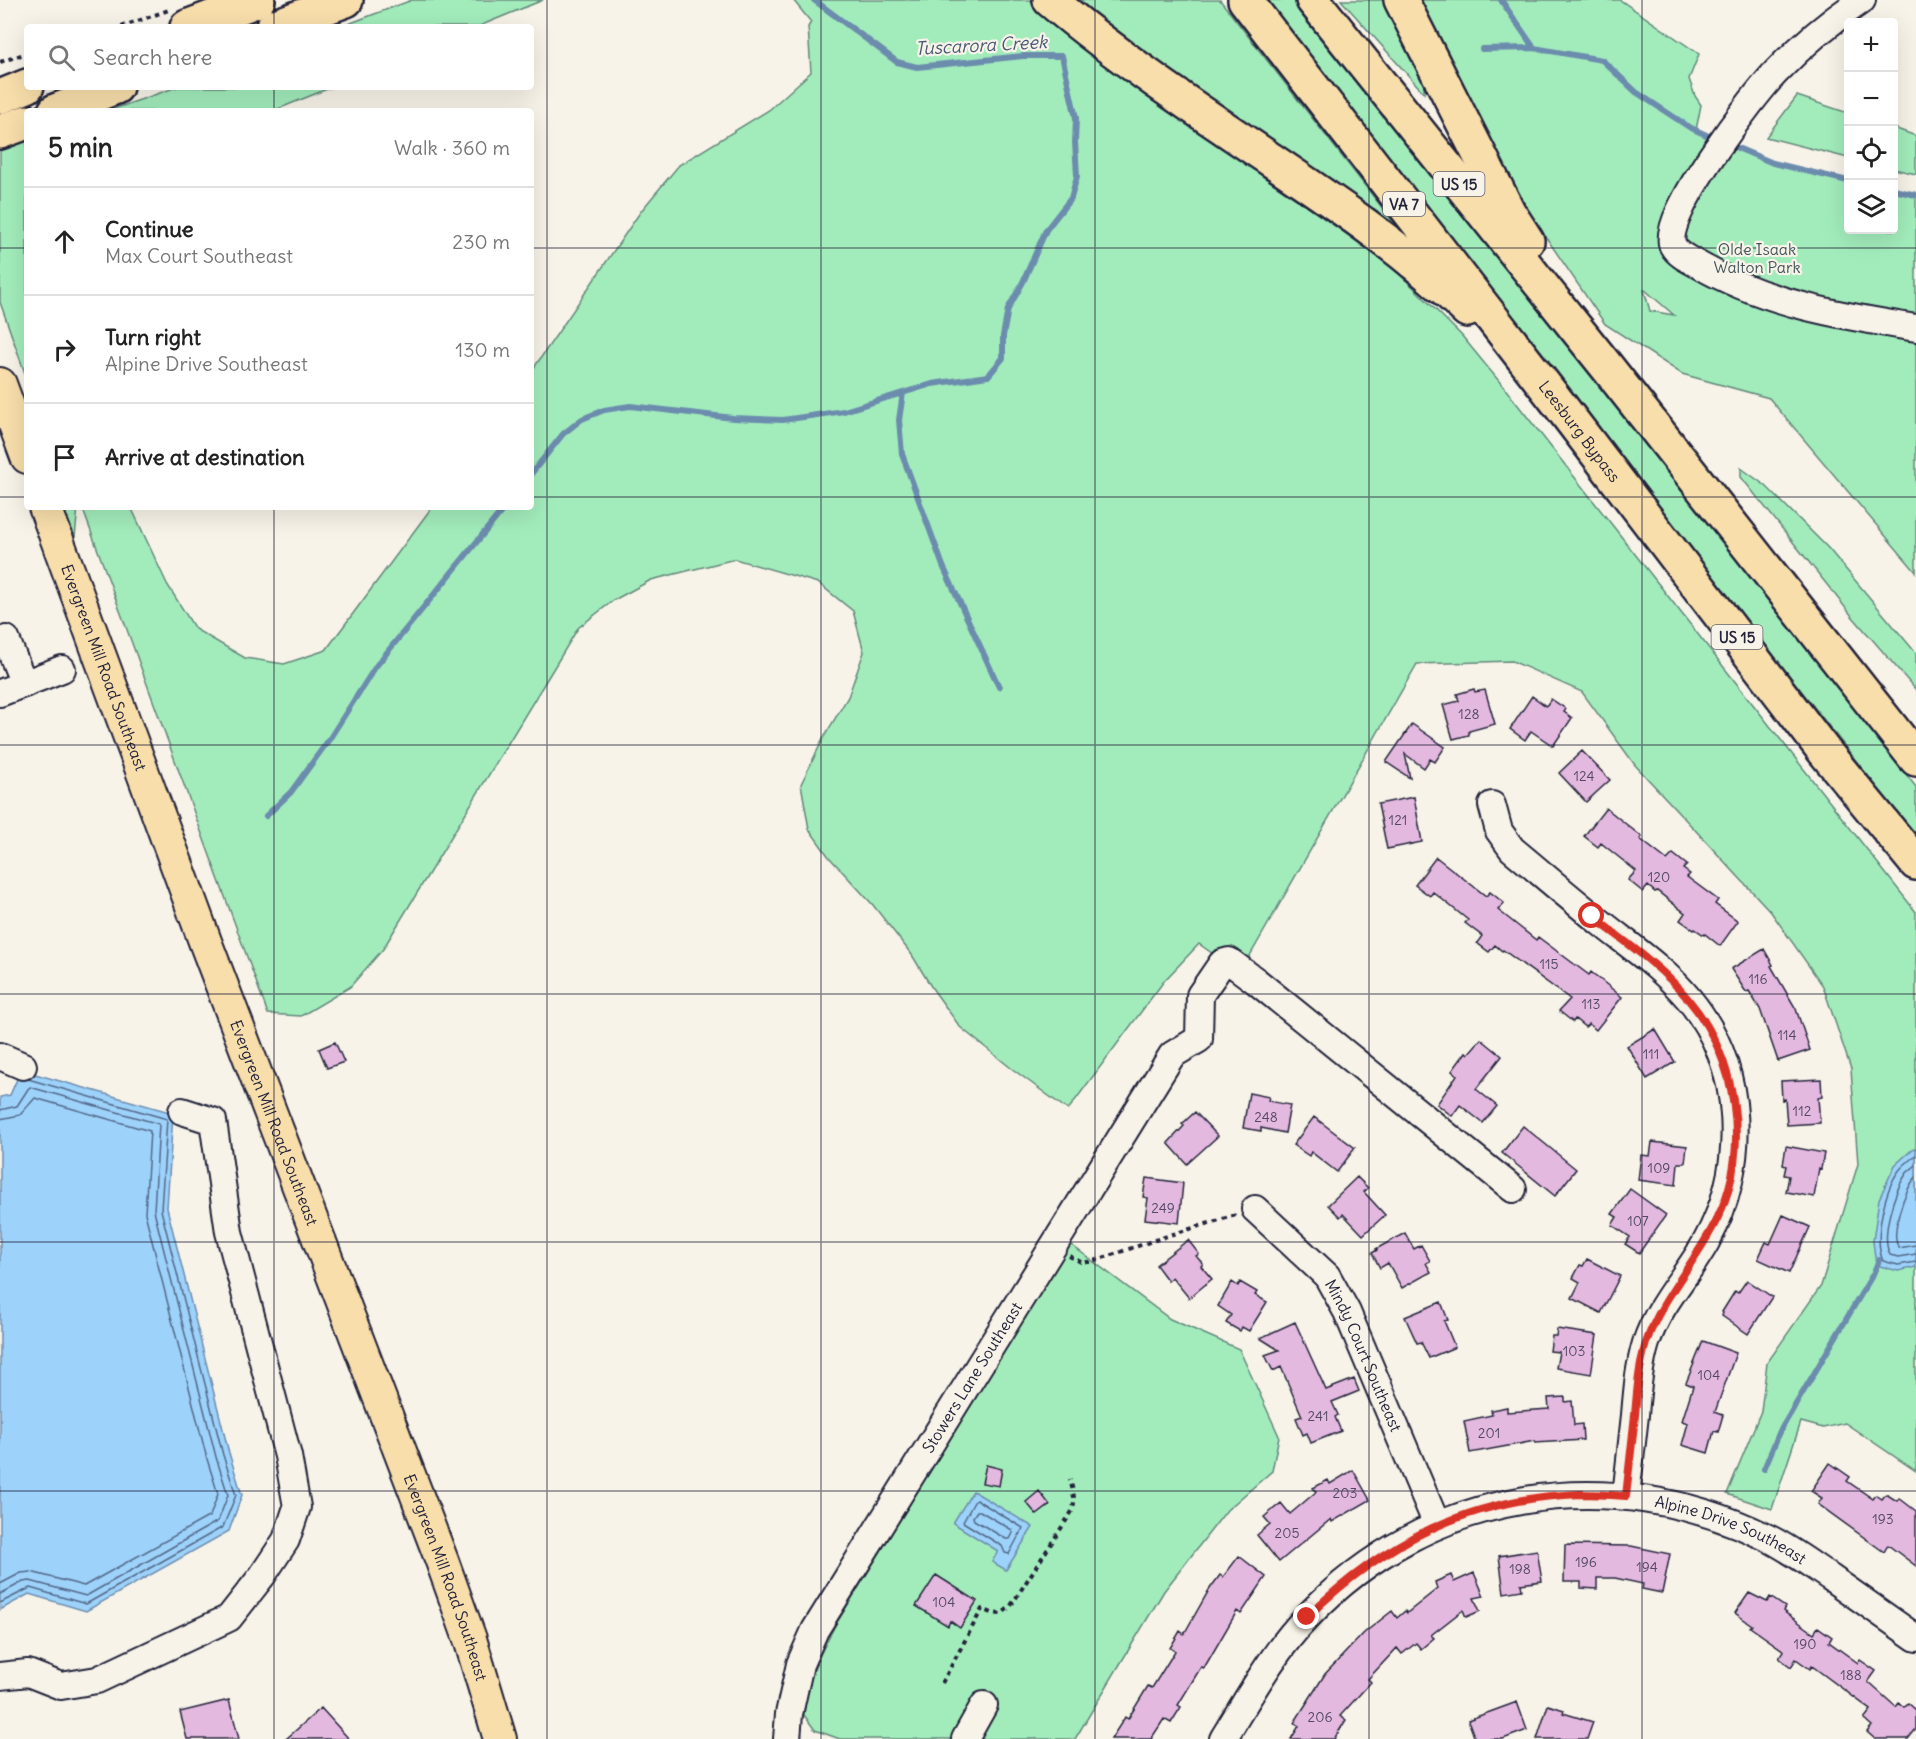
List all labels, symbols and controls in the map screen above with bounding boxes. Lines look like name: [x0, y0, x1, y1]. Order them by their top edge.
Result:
map controls: [1844, 18, 1898, 234]
button: +: [1844, 18, 1898, 72]
search box: [24, 24, 534, 90]
water label: Tuscarora Creek: [914, 30, 1049, 60]
icon: search: [45, 41, 78, 74]
text: Search here: [93, 43, 212, 71]
button: −: [1844, 72, 1898, 126]
button: locate: [1844, 126, 1898, 180]
text: 5 min: [48, 131, 113, 164]
text: Walk · 360 m: [394, 135, 510, 160]
road number: US 15: [1434, 172, 1484, 196]
button: layers: [1844, 180, 1898, 234]
road number: VA 7: [1383, 192, 1425, 216]
text: Continue: [105, 215, 194, 243]
icon: ahead: [48, 225, 81, 258]
text: 230 m: [452, 229, 510, 254]
park label: Olde Isaak Walton Park: [1713, 239, 1801, 277]
text: Max Court Southeast: [105, 243, 293, 268]
text: Turn right: [105, 323, 201, 351]
icon: right: [48, 333, 81, 366]
text: 130 m: [455, 337, 510, 362]
text: Alpine Drive Southeast: [105, 351, 308, 376]
street label: Leesburg Bypass: [1535, 377, 1625, 486]
icon: arrive: [48, 441, 81, 474]
text: Arrive at destination: [105, 443, 305, 471]
street label: Evergreen Mill Road Southeast: [57, 561, 151, 774]
road number: US 15: [1712, 625, 1762, 649]
house number: 128: [1458, 705, 1480, 723]
house number: 124: [1573, 767, 1595, 785]
house number: 121: [1389, 811, 1407, 829]
house number: 120: [1648, 868, 1670, 886]
route start: [1578, 902, 1604, 928]
house number: 115: [1539, 955, 1559, 973]
house number: 116: [1748, 970, 1768, 988]
house number: 113: [1581, 995, 1601, 1013]
street label: Evergreen Mill Road Southeast: [226, 1017, 323, 1229]
house number: 114: [1777, 1026, 1797, 1044]
house number: 111: [1643, 1045, 1659, 1063]
house number: 112: [1793, 1102, 1812, 1120]
house number: 248: [1254, 1108, 1278, 1126]
house number: 109: [1648, 1159, 1670, 1177]
house number: 249: [1151, 1199, 1175, 1217]
house number: 107: [1627, 1212, 1649, 1230]
street label: Mindy Court Southeast: [1321, 1276, 1407, 1435]
street label: Stowers Lane Southeast: [918, 1298, 1027, 1456]
house number: 103: [1563, 1342, 1585, 1360]
house number: 104: [1698, 1366, 1720, 1384]
house number: 241: [1308, 1407, 1328, 1425]
house number: 201: [1478, 1424, 1500, 1442]
street label: Evergreen Mill Road Southeast: [400, 1471, 492, 1684]
house number: 203: [1333, 1484, 1357, 1502]
street label: Alpine Drive Southeast: [1653, 1491, 1811, 1569]
house number: 193: [1872, 1510, 1894, 1528]
house number: 205: [1275, 1524, 1299, 1542]
house number: 196: [1575, 1553, 1597, 1571]
house number: 194: [1636, 1558, 1658, 1576]
house number: 198: [1509, 1560, 1531, 1578]
house number: 104: [933, 1593, 955, 1611]
route end: [1293, 1603, 1319, 1629]
house number: 190: [1794, 1635, 1816, 1653]
house number: 188: [1840, 1666, 1862, 1684]
house number: 206: [1308, 1708, 1332, 1726]

